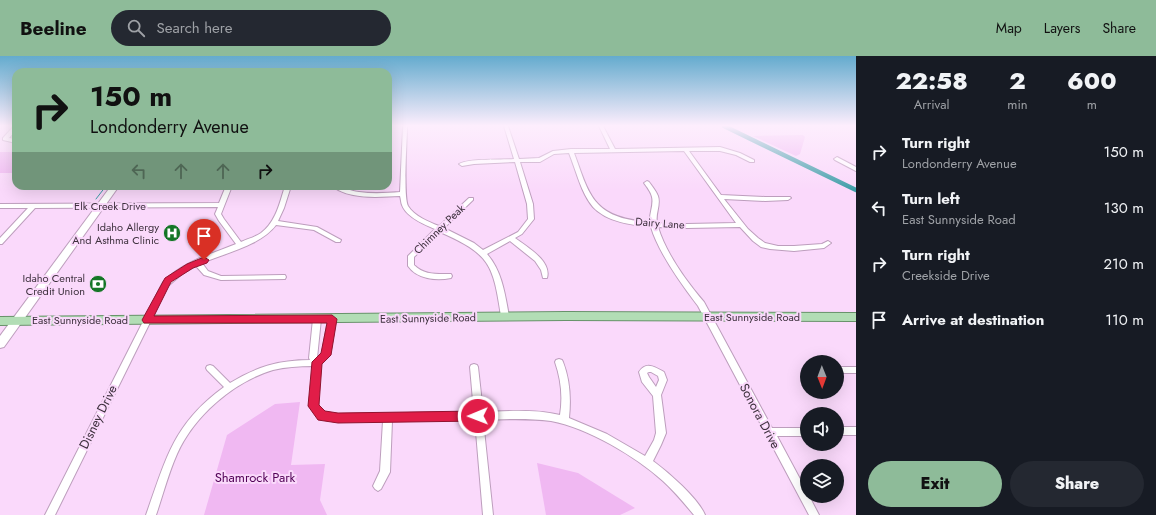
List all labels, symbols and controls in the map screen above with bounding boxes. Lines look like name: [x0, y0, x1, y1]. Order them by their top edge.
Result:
search box: [111, 10, 391, 46]
text: Beeline: [20, 15, 87, 42]
icon: search: [125, 17, 147, 39]
text: Search here: [157, 17, 232, 39]
text: Map: [996, 18, 1022, 38]
text: Layers: [1044, 18, 1080, 38]
text: Share: [1102, 18, 1136, 38]
text: 22:58: [895, 63, 968, 98]
text: 2: [1009, 63, 1026, 98]
text: 600: [1067, 63, 1117, 98]
text: 150 m: [90, 76, 172, 117]
icon: right: [24, 84, 76, 136]
text: Arrival: [914, 95, 950, 114]
text: min: [1007, 95, 1028, 114]
text: m: [1087, 95, 1097, 114]
text: Londonderry Avenue: [90, 114, 249, 140]
text: Turn right: [902, 132, 970, 154]
icon: right: [868, 141, 890, 163]
text: 150 m: [1104, 141, 1144, 163]
text: Londonderry Avenue: [902, 154, 1017, 173]
icon: left: [128, 160, 150, 182]
icon: ahead: [170, 160, 192, 182]
icon: ahead: [212, 160, 234, 182]
icon: right: [254, 160, 276, 182]
text: Turn left: [902, 188, 960, 210]
icon: left: [868, 197, 890, 219]
text: 130 m: [1104, 197, 1144, 219]
street label: Elk Creek Drive: [74, 198, 146, 214]
street label: Chimney Peak: [410, 200, 468, 258]
text: East Sunnyside Road: [902, 210, 1016, 229]
street label: Dairy Lane: [635, 213, 686, 233]
place label: Idaho Allergy And Asthma Clinic: [72, 219, 159, 248]
pin: [187, 219, 221, 260]
hospital icon: Idaho Allergy And Asthma Clinic: [162, 223, 182, 243]
icon: arrive: [193, 225, 215, 247]
text: Turn right: [902, 244, 970, 266]
icon: right: [868, 253, 890, 275]
text: 210 m: [1104, 253, 1144, 275]
text: Creekside Drive: [902, 266, 990, 285]
place label: Idaho Central Credit Union: [22, 270, 85, 299]
bank icon: Idaho Central Credit Union: [88, 274, 108, 294]
street label: East Sunnyside Road: [380, 309, 476, 327]
street label: East Sunnyside Road: [704, 309, 800, 325]
icon: arrive: [868, 309, 890, 331]
text: Arrive at destination: [902, 309, 1044, 331]
text: 110 m: [1105, 309, 1144, 331]
street label: East Sunnyside Road: [32, 312, 128, 328]
north arrow: [800, 355, 844, 399]
map controls: [800, 355, 844, 503]
street label: Sonora Drive: [735, 380, 785, 452]
street label: Disney Drive: [74, 381, 122, 452]
position arrow: [457, 395, 499, 437]
button: sound: [800, 407, 844, 451]
button: layers: [800, 459, 844, 503]
button: Exit: [868, 461, 1002, 507]
button: Share: [1010, 461, 1144, 507]
park label: Shamrock Park: [215, 468, 296, 487]

